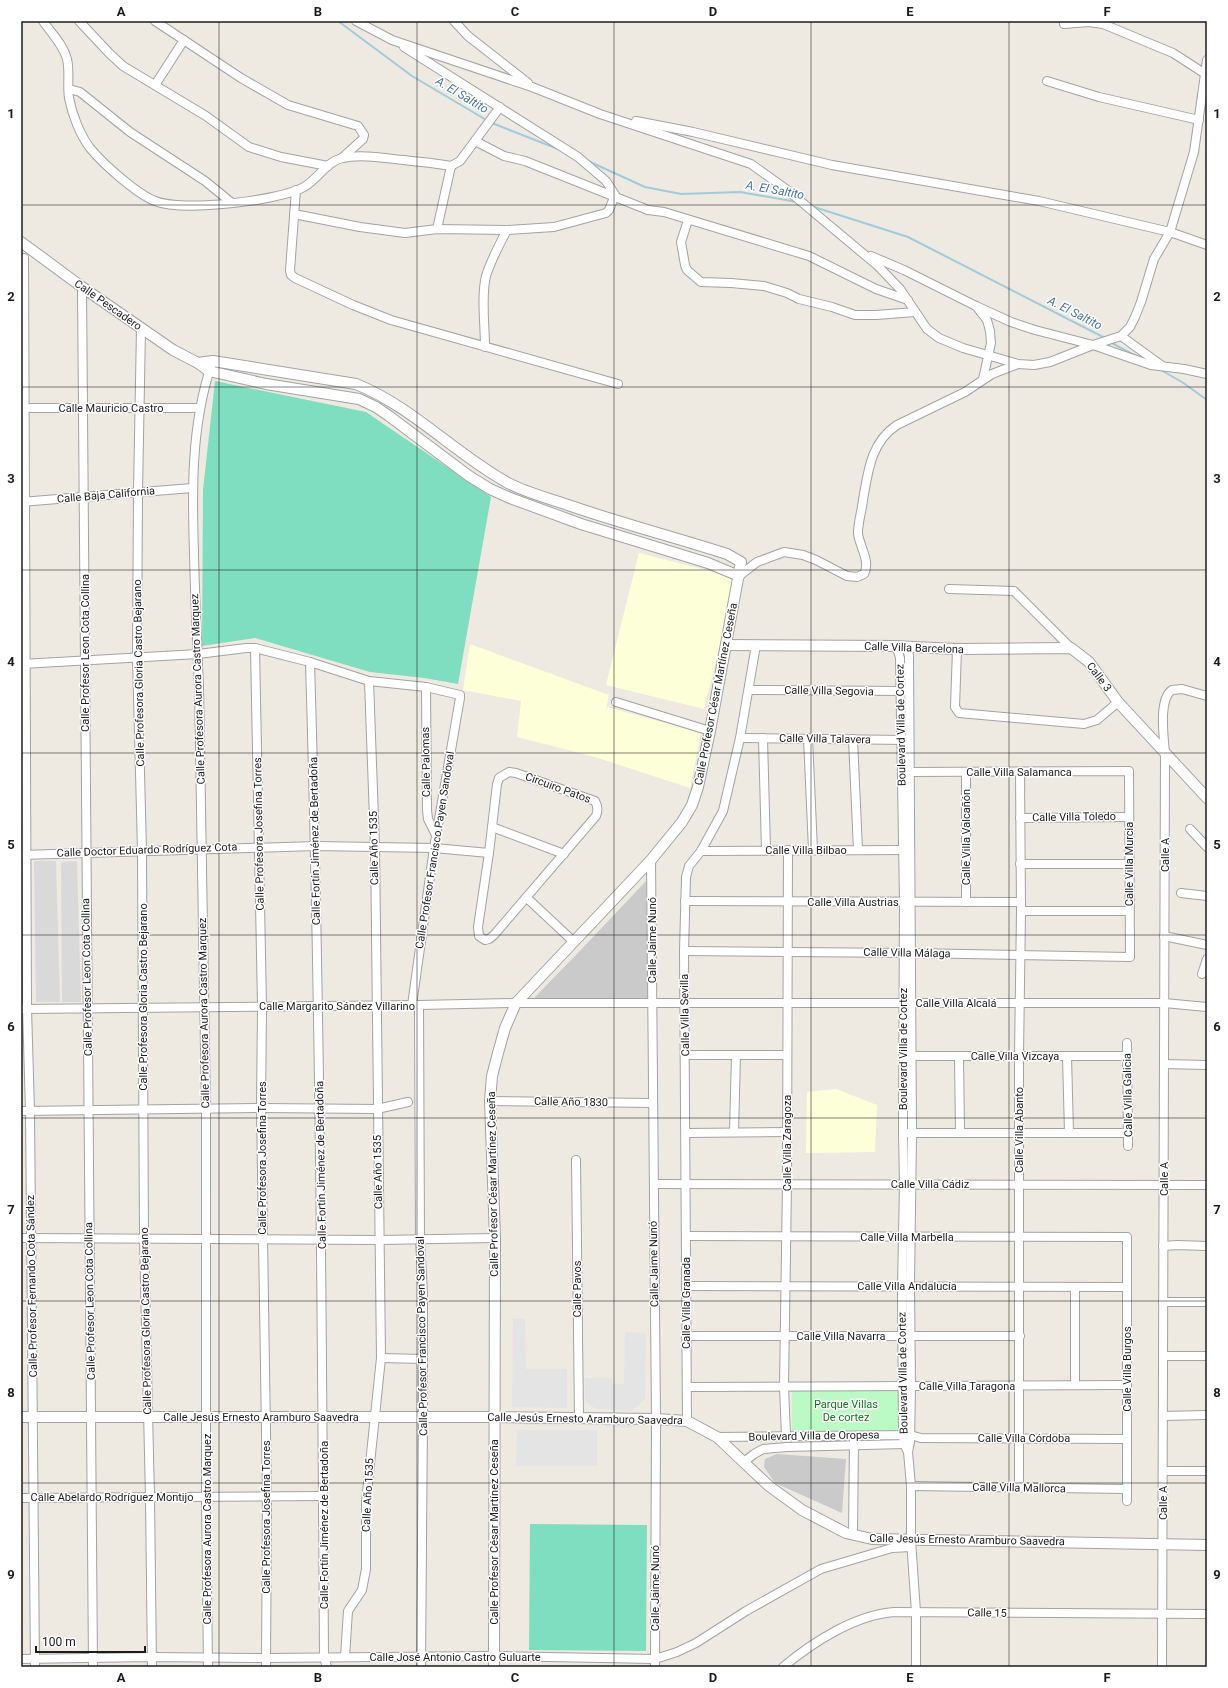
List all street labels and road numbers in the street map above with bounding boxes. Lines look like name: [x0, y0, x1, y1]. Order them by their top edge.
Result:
street label: Calle Pescadero: [72, 277, 144, 333]
street label: Calle Mauricio Castro: [59, 402, 163, 415]
street label: Calle Baja California: [56, 484, 156, 506]
street label: Calle Profesor Leon Cota Collina: [79, 574, 92, 732]
street label: Calle Profesora Gloria Castro Bejarano: [131, 579, 147, 767]
street label: Calle Profesora Aurora Castro Marquez: [188, 593, 208, 785]
street label: Calle Profesor César Martínez Ceseña: [692, 602, 740, 786]
street label: Calle Villa Barcelona: [864, 640, 964, 656]
street label: Calle 3: [1084, 660, 1114, 694]
street label: Boulevard Villa de Cortez: [893, 663, 909, 786]
street label: Calle Villa Segovia: [784, 684, 874, 698]
street label: Calle Palomas: [419, 726, 433, 797]
street label: Calle Villa Talavera: [779, 732, 871, 746]
street label: Calle Profesor Francisco Payen Sandoval: [413, 750, 457, 950]
street label: Calle Profesora Josefina Torres: [251, 757, 267, 911]
street label: Calle Fortín Jiménez de Bertadoña: [307, 757, 323, 925]
street label: Calle Villa Salamanca: [966, 766, 1072, 779]
street label: Circuiro Patos: [523, 770, 593, 806]
street label: Calle Villa Valcañón: [960, 789, 973, 885]
street label: Calle Villa Toledo: [1032, 810, 1116, 824]
street label: Calle Año 1535: [367, 811, 381, 885]
street label: Calle Villa Murcia: [1123, 822, 1136, 906]
street label: Calle A: [1159, 837, 1172, 872]
street label: Calle Doctor Eduardo Rodríguez Cota: [56, 840, 238, 860]
street label: Calle Villa Bilbao: [765, 844, 847, 857]
street label: Calle Villa Austrias: [807, 896, 899, 909]
street label: Calle Jaime Nunó: [646, 897, 659, 983]
street label: Calle Profesor Leon Cota Collina: [79, 898, 95, 1056]
street label: Calle Profesora Gloria Castro Bejarano: [137, 903, 150, 1091]
street label: Calle Profesora Aurora Castro Marquez: [196, 917, 212, 1108]
street label: Calle Villa Málaga: [863, 946, 951, 960]
street label: Calle Villa Sevilla: [678, 974, 692, 1056]
street label: Boulevard Villa de Cortez: [897, 987, 910, 1110]
street label: Calle Villa Alcalá: [915, 997, 997, 1010]
street label: Calle Margarito Sández Villarino: [259, 1000, 415, 1013]
street label: Calle Villa Vizcaya: [971, 1050, 1059, 1063]
street label: Calle Villa Galicia: [1121, 1053, 1135, 1137]
street label: Calle Profesora Josefina Torres: [256, 1081, 269, 1235]
street label: Calle Fortín Jiménez de Bertadoña: [313, 1081, 329, 1249]
street label: Calle Villa Abanto: [1013, 1087, 1026, 1173]
street label: Calle Profesor César Martínez Ceseña: [485, 1091, 501, 1277]
street label: Calle Año 1830: [534, 1095, 608, 1109]
street label: Calle Villa Zaragoza: [781, 1095, 794, 1191]
street label: Calle Año 1535: [371, 1135, 385, 1209]
street label: Calle A: [1158, 1161, 1171, 1196]
street label: Calle Villa Cádiz: [891, 1178, 970, 1191]
street label: Calle Profesor Fernando Cota Sández: [24, 1194, 40, 1377]
street label: Calle Jaime Nunó: [647, 1221, 661, 1307]
street label: Calle Profesor Leon Cota Collina: [82, 1222, 98, 1380]
street label: Calle Profesora Gloria Castro Bejarano: [138, 1227, 154, 1415]
street label: Calle Villa Marbella: [860, 1231, 954, 1244]
street label: Calle Profesor Francisco Payen Sandoval: [414, 1236, 430, 1436]
street label: Calle Villa Granada: [680, 1257, 693, 1349]
street label: Calle Pavos: [571, 1260, 584, 1318]
street label: Calle Villa Andalucía: [857, 1280, 957, 1293]
street label: Boulevard Villa de Cortez: [895, 1311, 911, 1434]
street label: Calle Villa Burgos: [1121, 1326, 1134, 1412]
street label: Calle Villa Navarra: [797, 1330, 886, 1343]
street label: Calle Villa Taragona: [919, 1380, 1015, 1393]
street label: Calle Jesús Ernesto Aramburo Saavedra: [163, 1411, 359, 1424]
street label: Calle Jesús Ernesto Aramburo Saavedra: [487, 1411, 683, 1427]
street label: Boulevard Villa de Oropesa: [748, 1428, 880, 1444]
street label: Calle Villa Córdoba: [978, 1432, 1070, 1445]
street label: Calle Profesora Aurora Castro Marquez: [201, 1433, 214, 1624]
street label: Calle Profesor César Martínez Ceseña: [488, 1439, 501, 1625]
street label: Calle Profesora Josefina Torres: [260, 1440, 273, 1594]
street label: Calle Fortín Jiménez de Bertadoña: [318, 1441, 331, 1609]
street label: Calle Año 1535: [360, 1458, 376, 1532]
street label: Calle Villa Mallorca: [972, 1481, 1066, 1495]
street label: Calle A: [1157, 1485, 1170, 1520]
street label: Calle Abelardo Rodríguez Montijo: [31, 1491, 193, 1504]
street label: Calle Jesús Ernesto Aramburo Saavedra: [869, 1532, 1065, 1548]
street label: Calle Jaime Nunó: [649, 1545, 662, 1631]
street label: Calle 15: [967, 1606, 1007, 1620]
street label: Calle José Antonio Castro Guluarte: [369, 1651, 541, 1664]

